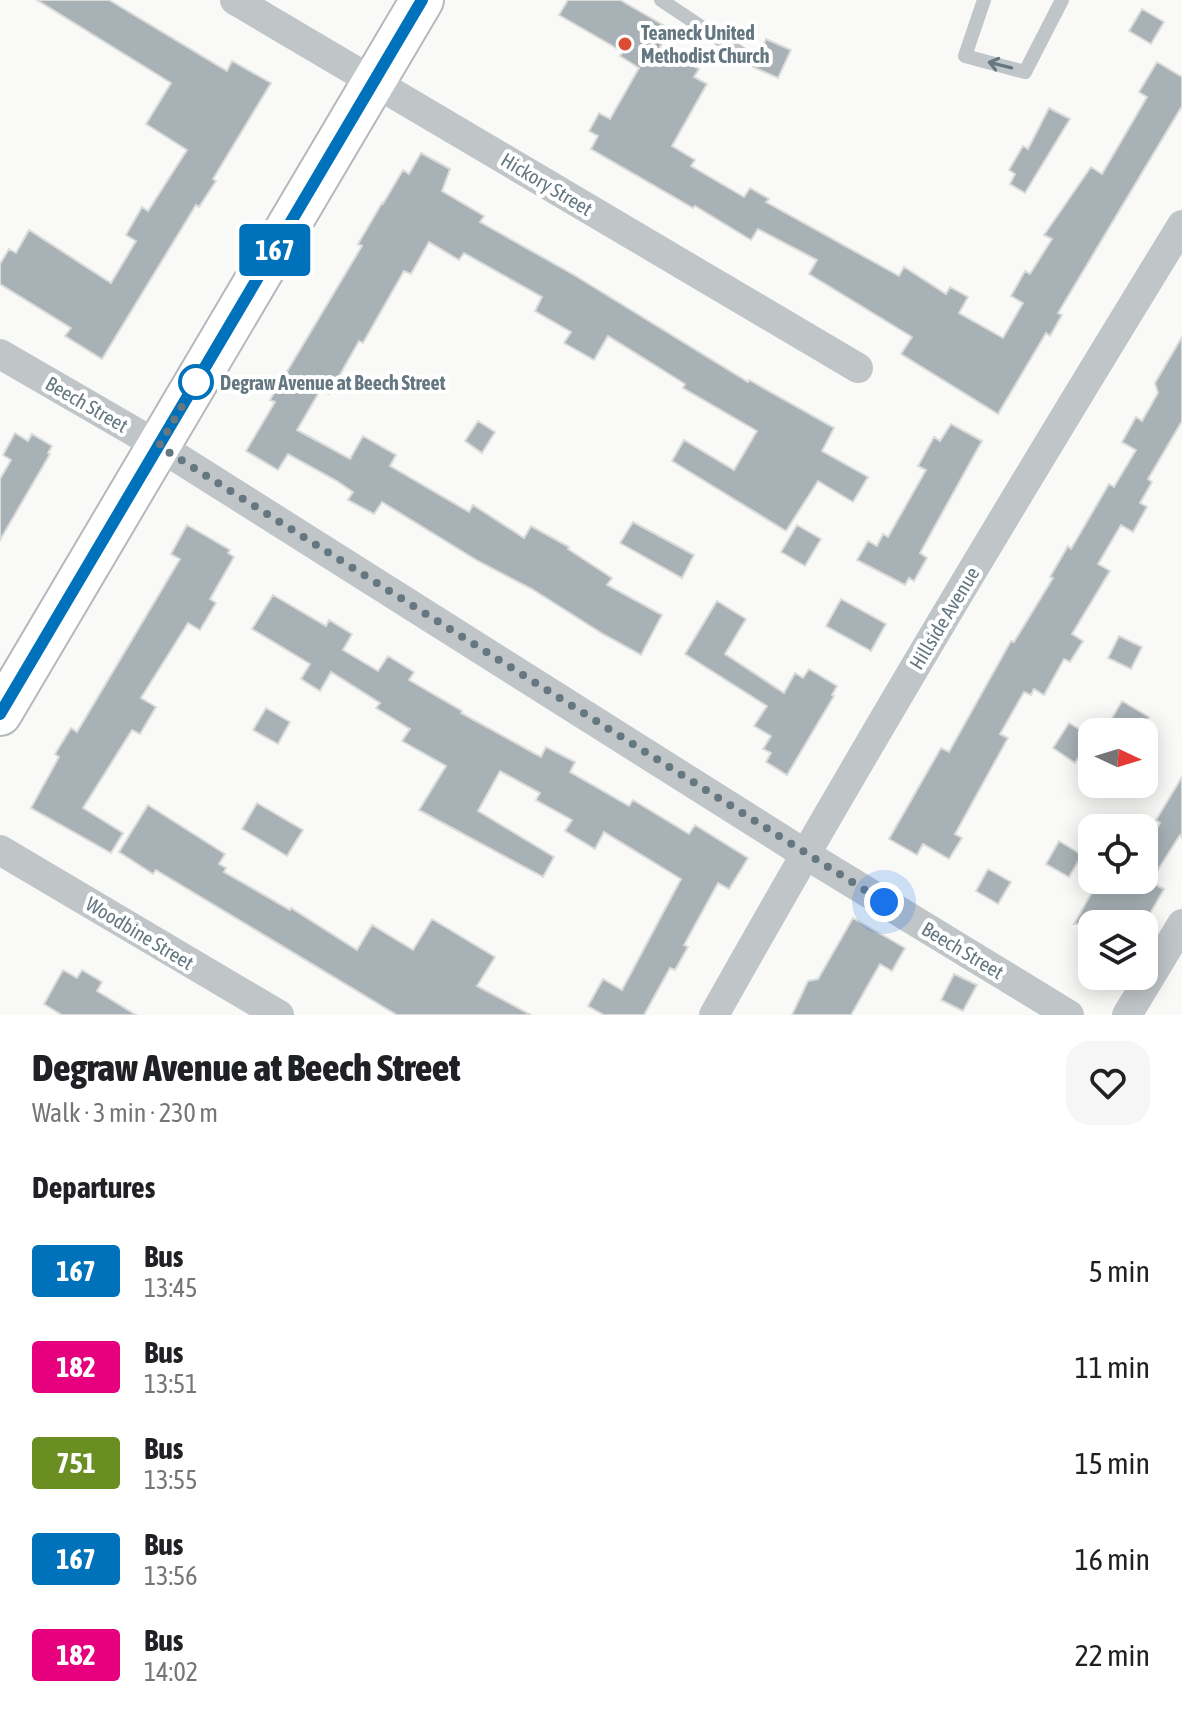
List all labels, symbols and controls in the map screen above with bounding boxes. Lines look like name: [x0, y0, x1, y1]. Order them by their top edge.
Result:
place label: Teaneck United Methodist Church: [641, 21, 769, 67]
marker: Teaneck United Methodist Church: [616, 35, 634, 53]
one-way arrow: [988, 57, 1014, 72]
street label: Hickory Street: [497, 148, 597, 220]
line badge: 167: [229, 224, 321, 276]
text: 167: [255, 234, 295, 266]
marker: Degraw Avenue at Beech Street: [179, 365, 213, 399]
street label: Beech Street: [42, 371, 132, 437]
place label: Degraw Avenue at Beech Street: [220, 371, 446, 394]
street label: Hillside Avenue: [904, 563, 984, 673]
north arrow: [1078, 718, 1158, 798]
map controls: [1078, 718, 1158, 990]
button: locate: [1078, 814, 1158, 894]
your location: [864, 882, 904, 922]
street label: Woodbine Street: [82, 892, 198, 974]
button: layers: [1078, 910, 1158, 990]
street label: Beech Street: [918, 917, 1008, 983]
button: heart: [1066, 1041, 1150, 1125]
text: Degraw Avenue at Beech Street: [32, 1046, 460, 1089]
text: Walk · 3 min · 230 m: [32, 1098, 218, 1128]
text: Departures: [32, 1170, 155, 1204]
text: Bus: [144, 1239, 183, 1273]
text: 5 min: [1089, 1254, 1150, 1288]
text: 167: [56, 1255, 96, 1287]
text: 13:45: [144, 1273, 198, 1303]
text: Bus: [144, 1335, 183, 1369]
text: 11 min: [1075, 1350, 1150, 1384]
text: 182: [56, 1351, 96, 1383]
text: 13:51: [144, 1369, 198, 1399]
text: Bus: [144, 1431, 183, 1465]
text: 15 min: [1075, 1446, 1150, 1480]
text: 751: [56, 1447, 96, 1479]
text: 13:55: [144, 1465, 198, 1495]
text: Bus: [144, 1527, 183, 1561]
text: 16 min: [1075, 1542, 1150, 1576]
text: 167: [56, 1543, 96, 1575]
text: 13:56: [144, 1561, 198, 1591]
text: Bus: [144, 1623, 183, 1657]
text: 22 min: [1075, 1638, 1150, 1672]
text: 182: [56, 1639, 96, 1671]
text: 14:02: [144, 1657, 198, 1687]

